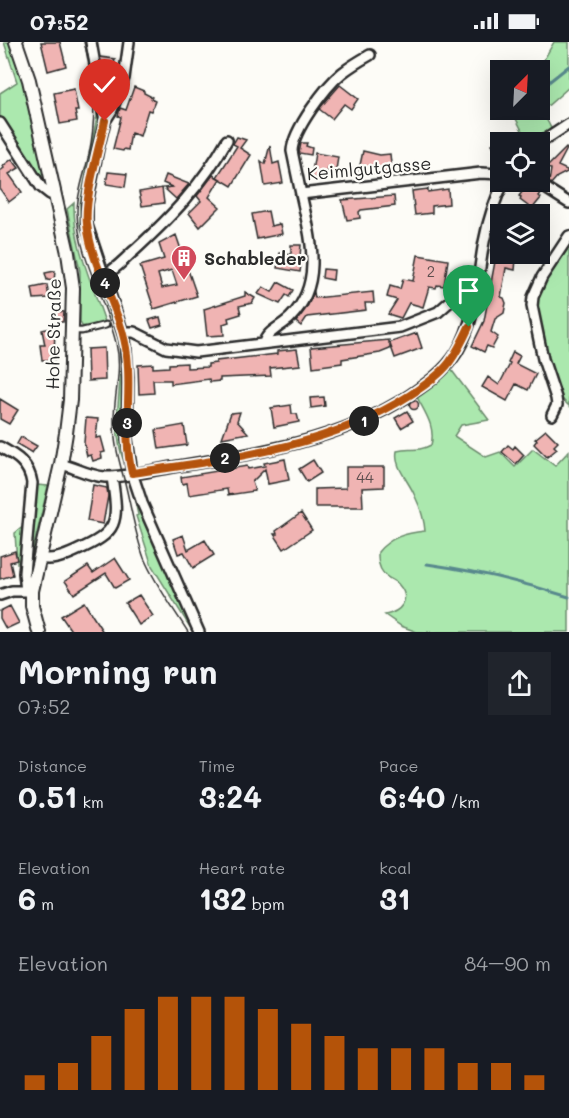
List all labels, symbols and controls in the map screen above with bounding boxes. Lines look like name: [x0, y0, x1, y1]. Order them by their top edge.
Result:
text: 07:52: [30, 7, 89, 36]
pin: [79, 59, 130, 121]
north arrow: [490, 60, 550, 120]
map controls: [490, 60, 550, 264]
icon: check: [88, 68, 121, 101]
button: locate: [490, 132, 550, 192]
street label: Keimlgutgasse: [306, 151, 432, 185]
button: layers: [490, 204, 550, 264]
building icon: Schableder: [169, 243, 199, 281]
place label: Schableder: [204, 246, 306, 270]
house number: 2: [427, 261, 435, 281]
pin: [443, 265, 494, 327]
pin: 4: [90, 268, 120, 298]
text: 4: [100, 272, 110, 293]
icon: arrive: [452, 274, 485, 307]
street label: Hohe Straße: [40, 278, 66, 390]
pin: 1: [349, 406, 379, 436]
pin: 3: [112, 408, 142, 438]
text: 1: [360, 410, 368, 431]
text: 3: [122, 412, 132, 433]
pin: 2: [210, 443, 240, 473]
text: 2: [221, 447, 229, 468]
house number: 44: [356, 467, 374, 487]
text: Morning run: [18, 649, 218, 692]
button: share: [488, 652, 551, 715]
text: 07:52: [18, 693, 70, 719]
text: Distance: [18, 755, 87, 776]
text: Time: [199, 755, 235, 776]
text: Pace: [379, 755, 418, 776]
text: 0.51: [18, 776, 77, 816]
text: 3:24: [199, 776, 262, 816]
text: 6:40: [379, 776, 445, 816]
text: km: [77, 791, 104, 812]
text: /km: [445, 791, 480, 812]
text: Elevation: [18, 857, 90, 878]
text: Heart rate: [199, 857, 285, 878]
text: kcal: [379, 857, 411, 878]
text: 6: [18, 878, 36, 918]
text: 132: [199, 878, 247, 918]
text: 31: [379, 878, 411, 918]
text: m: [36, 893, 54, 914]
text: bpm: [247, 893, 285, 914]
text: Elevation: [18, 950, 108, 976]
text: 84–90 m: [464, 950, 551, 976]

